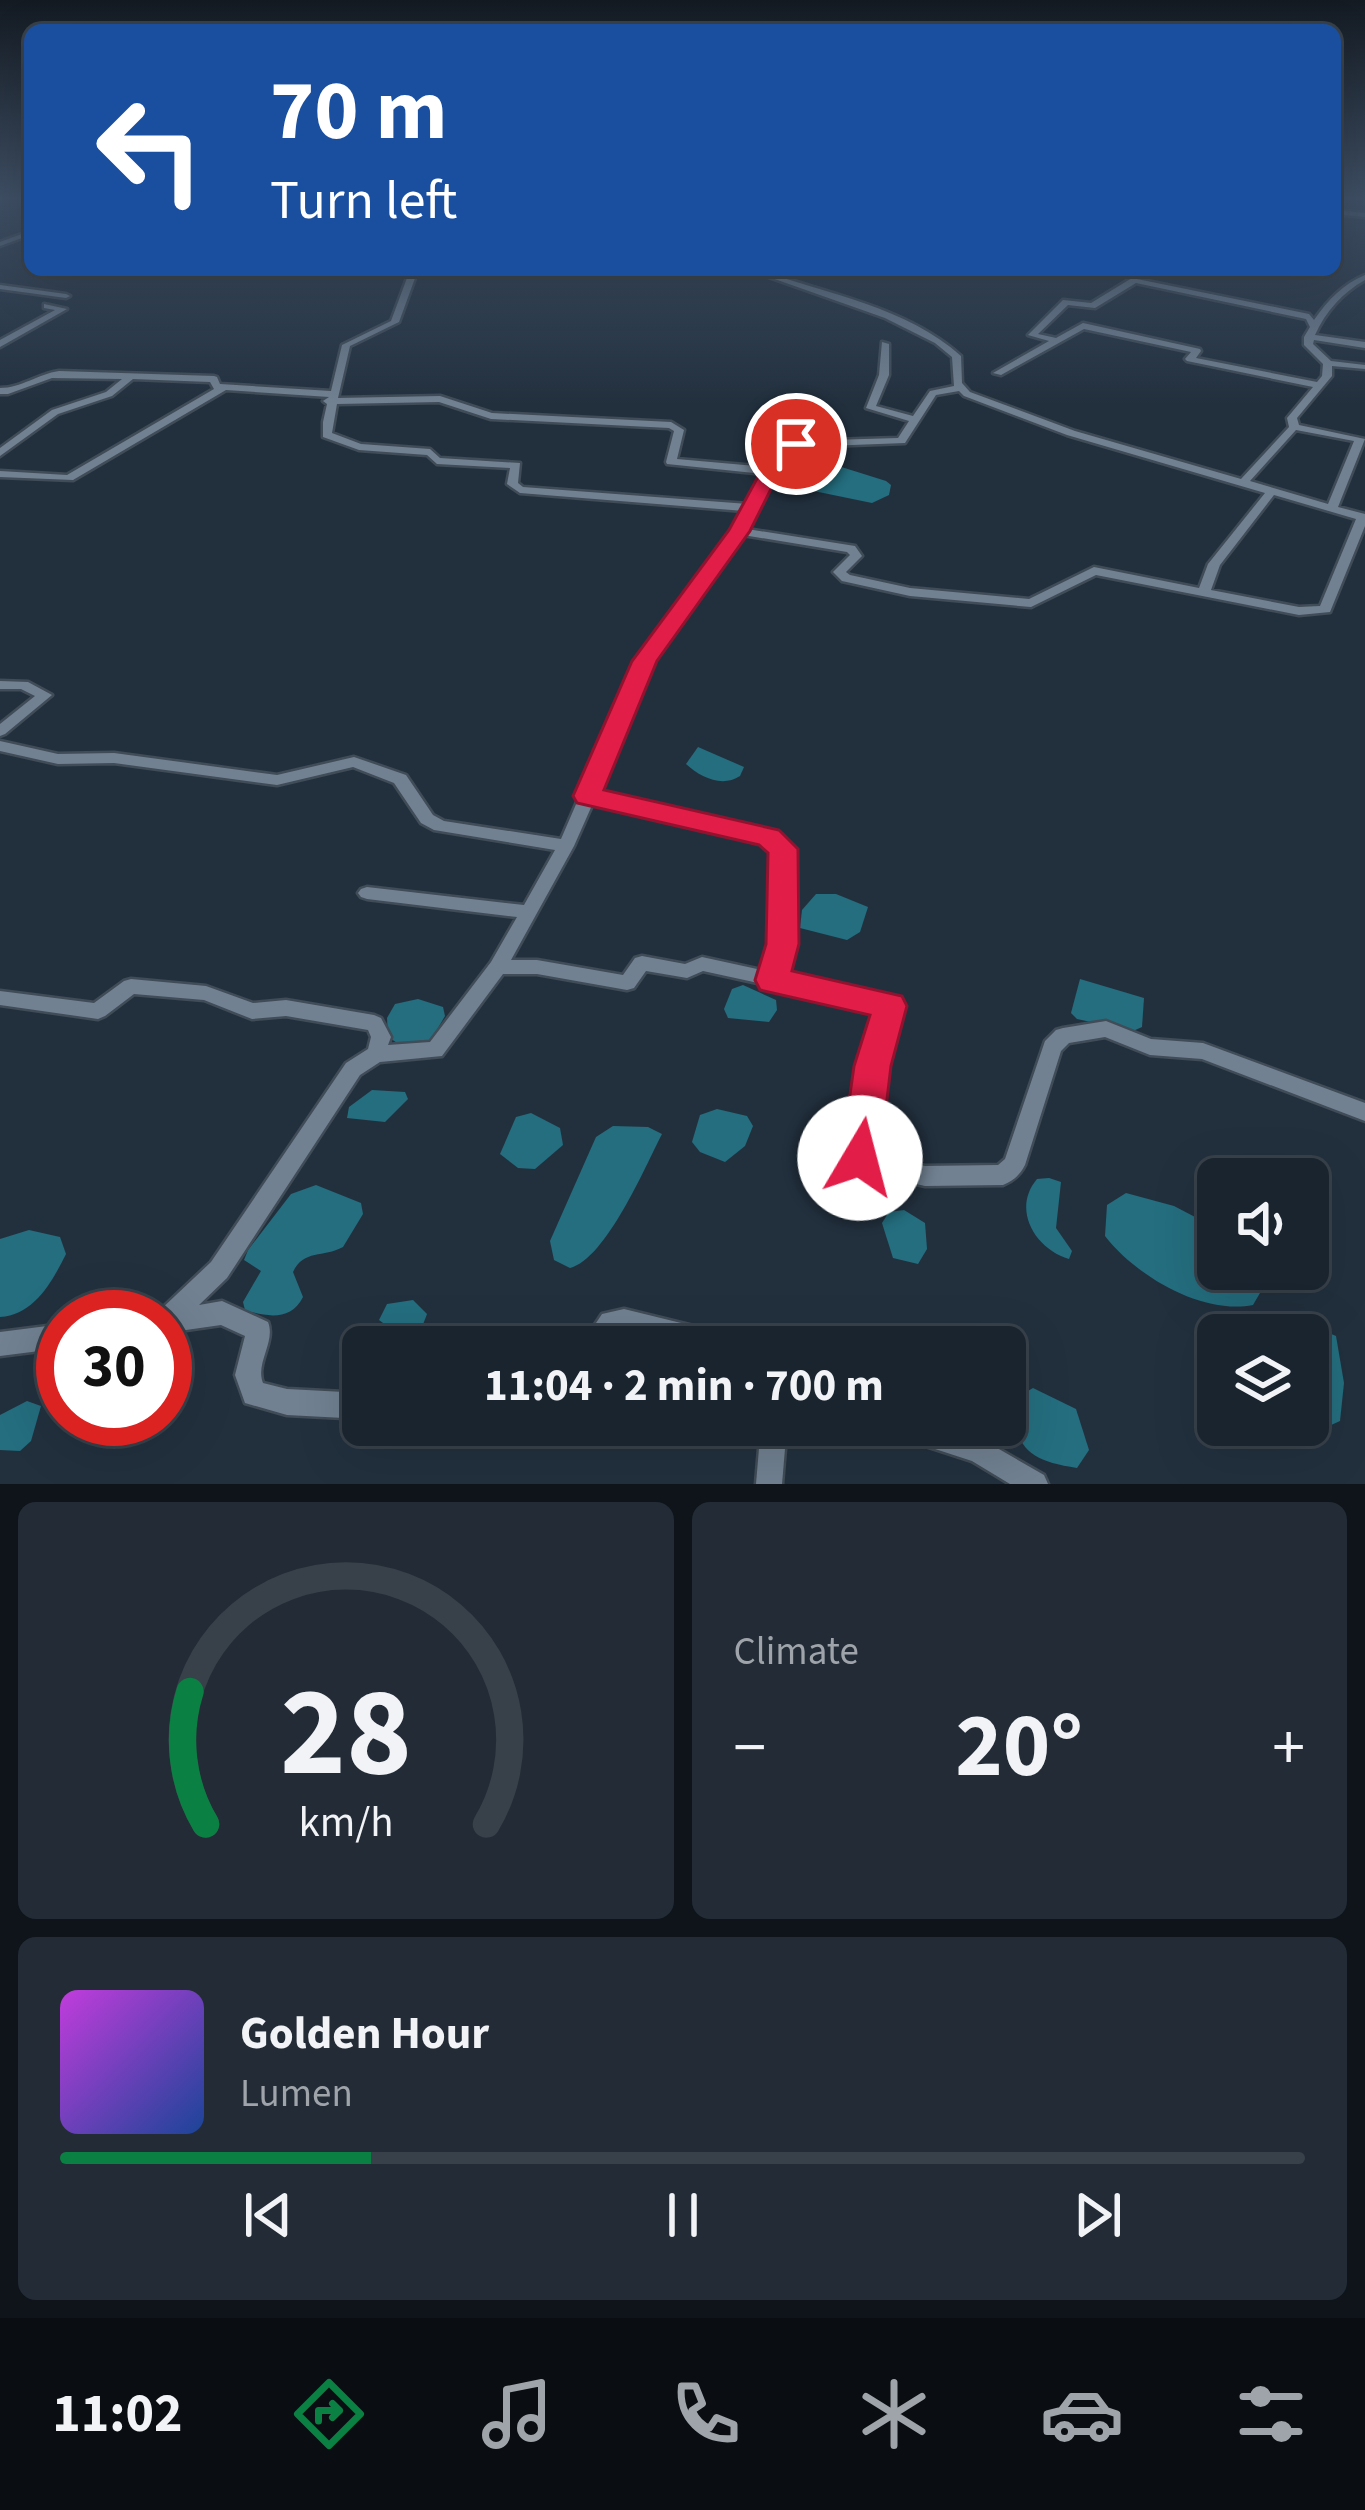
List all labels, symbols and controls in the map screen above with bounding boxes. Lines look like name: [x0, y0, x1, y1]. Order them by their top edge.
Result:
text: 70 m: [270, 52, 448, 172]
icon: left: [72, 72, 228, 228]
text: Turn left: [270, 163, 457, 240]
pin: [745, 393, 847, 495]
icon: arrive: [763, 411, 829, 477]
position arrow: [797, 1095, 923, 1221]
map controls: [1197, 1158, 1329, 1446]
button: sound: [1197, 1158, 1329, 1290]
speed limit sign: 30: [36, 1290, 192, 1446]
button: layers: [1197, 1314, 1329, 1446]
text: 11:04 · 2 min · 700 m: [484, 1354, 884, 1418]
text: Climate: [734, 1624, 859, 1680]
text: 28: [280, 1645, 412, 1823]
text: 20°: [955, 1683, 1083, 1811]
text: −: [734, 1701, 766, 1795]
text: +: [1272, 1701, 1305, 1795]
text: km/h: [298, 1791, 393, 1852]
text: Golden Hour: [240, 2002, 489, 2066]
text: Lumen: [240, 2066, 353, 2122]
icon: previous: [235, 2182, 301, 2248]
icon: pause: [650, 2182, 716, 2248]
icon: next: [1065, 2182, 1131, 2248]
icon: directions: [287, 2372, 371, 2456]
icon: music: [475, 2372, 559, 2456]
icon: phone: [664, 2372, 748, 2456]
icon: climate: [852, 2372, 936, 2456]
icon: car: [1040, 2372, 1124, 2456]
icon: filters: [1229, 2372, 1313, 2456]
text: 11:02: [52, 2376, 182, 2453]

